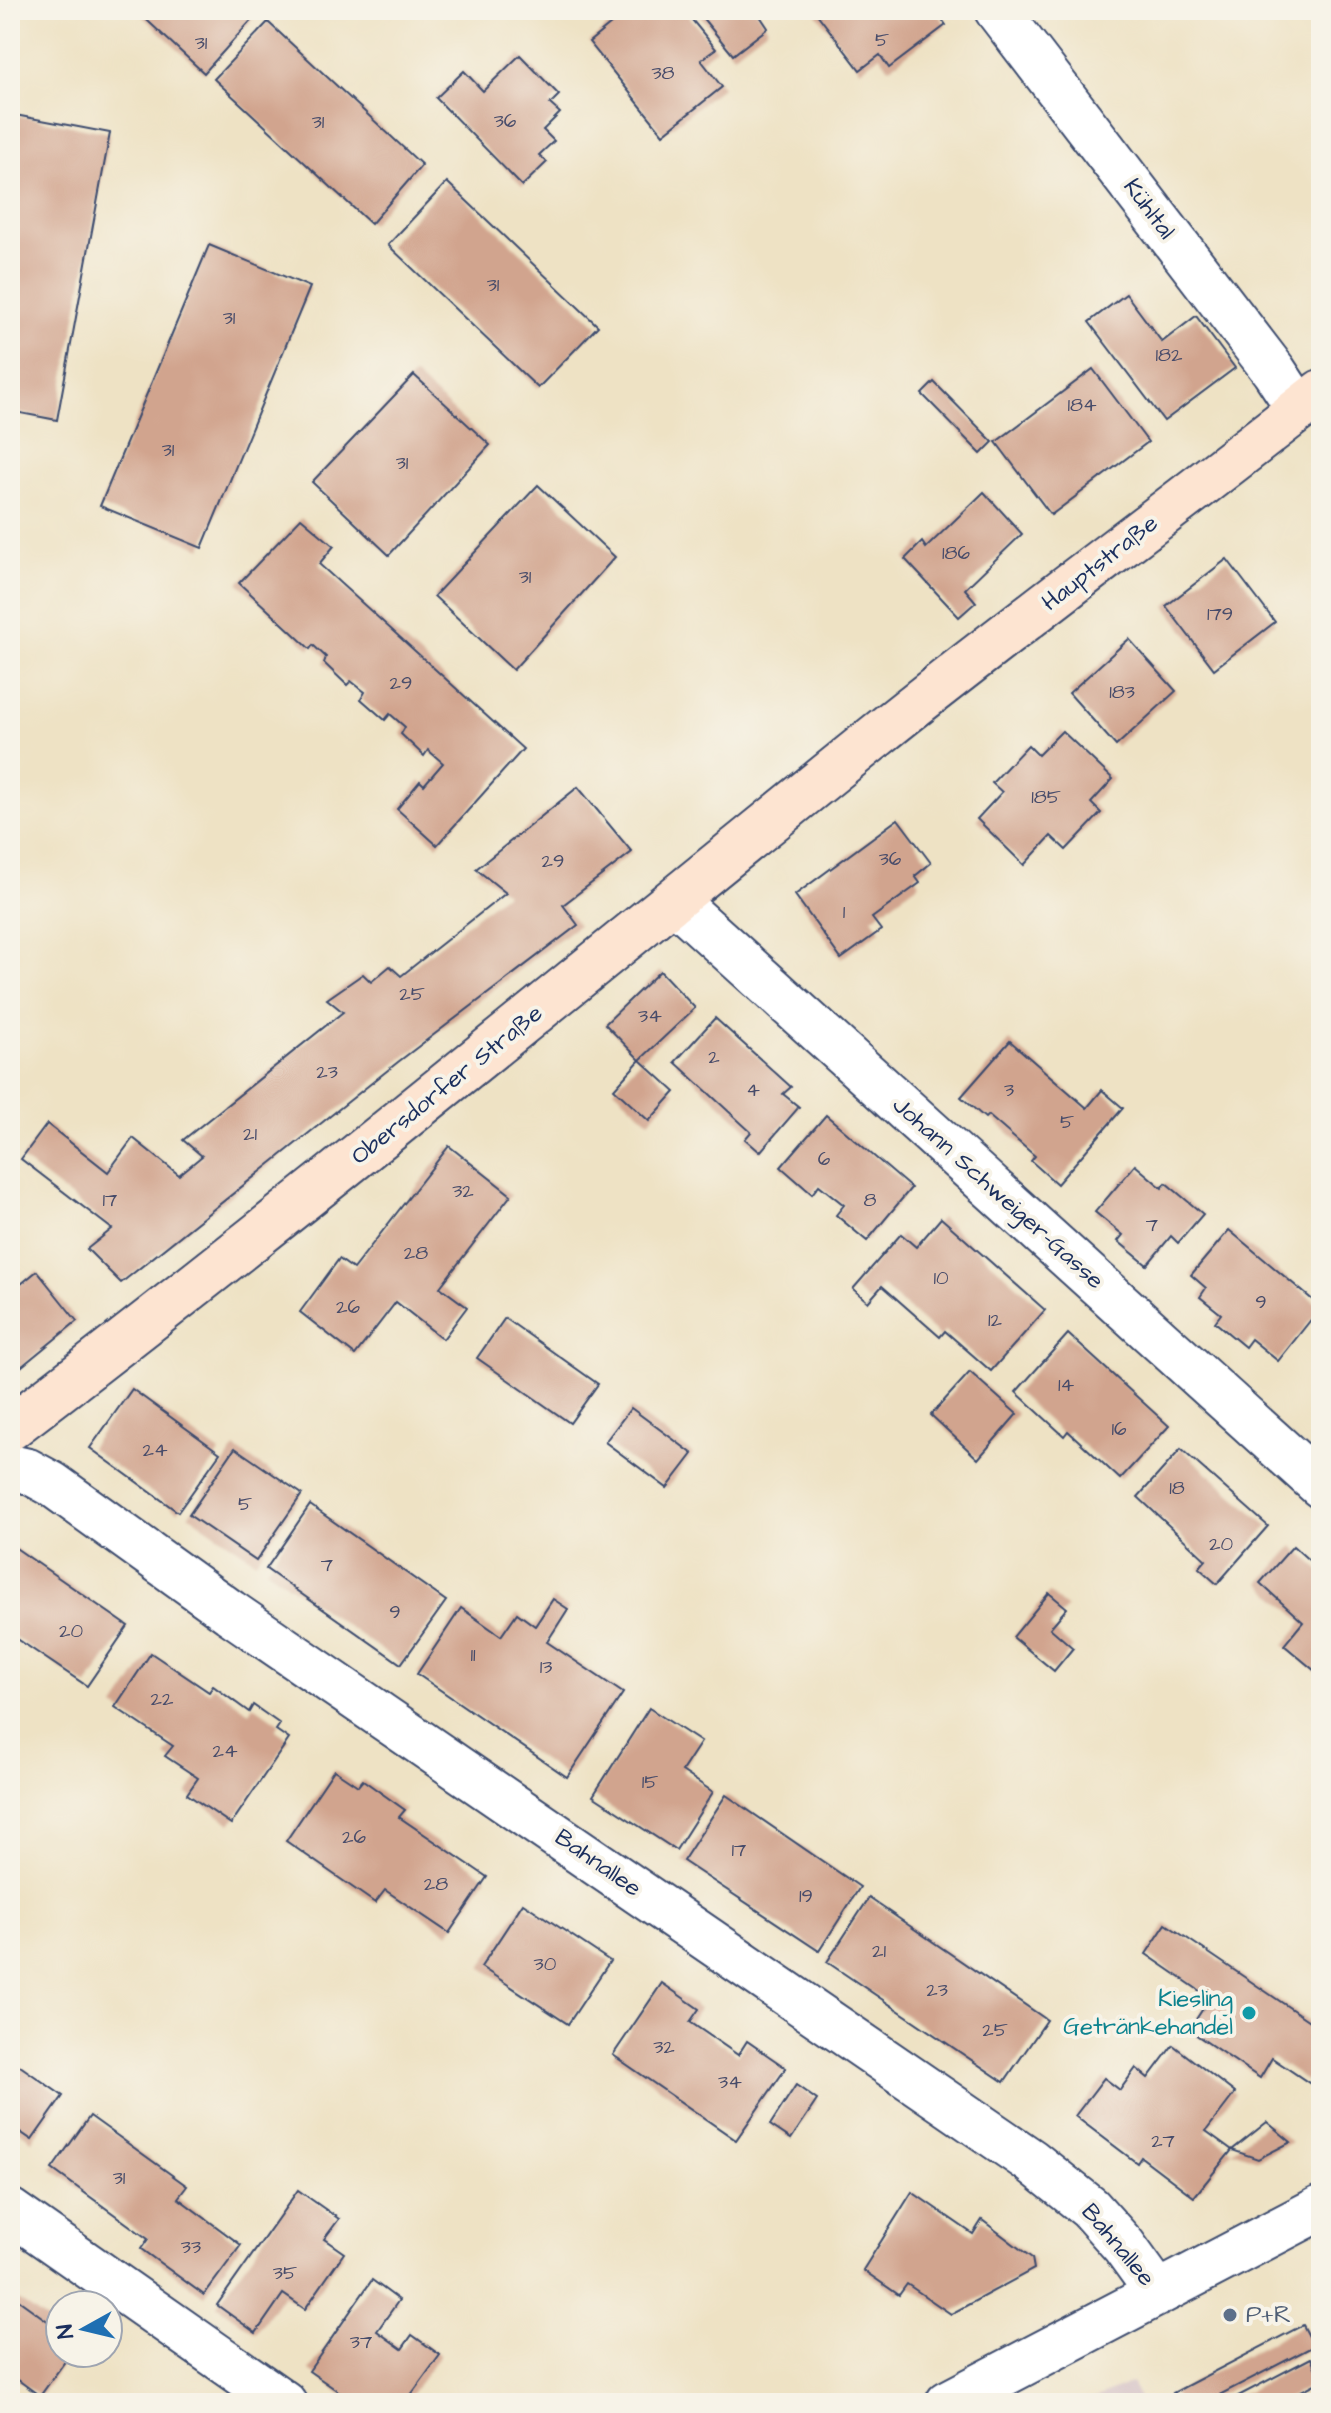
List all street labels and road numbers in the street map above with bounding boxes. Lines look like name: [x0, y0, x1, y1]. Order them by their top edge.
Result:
street label: Kühltal: [1115, 172, 1183, 246]
street label: Hauptstraße: [1035, 507, 1165, 619]
street label: Obersdorfer Straße: [344, 997, 550, 1173]
street label: Johann Schweiger-Gasse: [884, 1089, 1111, 1298]
street label: Bahnallee: [548, 1821, 648, 1905]
street label: Bahnallee: [1073, 2196, 1163, 2294]

